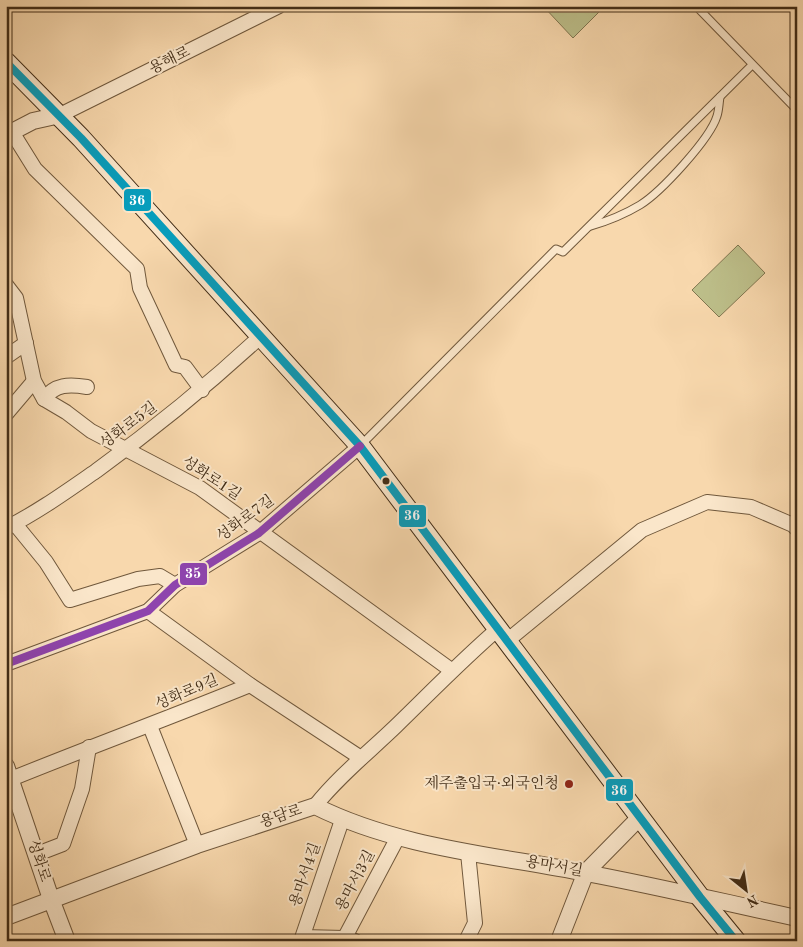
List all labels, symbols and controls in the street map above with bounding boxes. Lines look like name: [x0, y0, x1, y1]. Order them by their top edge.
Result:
street label: 용해로: [146, 43, 193, 77]
line badge: 36: [123, 188, 152, 212]
text: 36: [129, 194, 145, 208]
street label: 성화로5길: [97, 398, 160, 452]
street label: 성화로1길: [179, 453, 244, 503]
unlabelled marker: [381, 476, 391, 486]
street label: 성화로7길: [213, 492, 277, 545]
line badge: 36: [398, 504, 427, 528]
text: 36: [404, 509, 420, 523]
line badge: 35: [179, 562, 208, 586]
text: 35: [185, 567, 201, 581]
street label: 성화로9길: [153, 671, 221, 713]
place label: 제주출입국·외국인청: [424, 775, 559, 792]
marker: 제주출입국·외국인청: [563, 778, 575, 790]
line badge: 36: [605, 778, 634, 802]
text: 36: [611, 784, 627, 798]
street label: 용담로: [257, 801, 304, 831]
street label: 성화로: [24, 837, 54, 884]
street label: 용마서4길: [286, 840, 324, 909]
street label: 용마서3길: [332, 847, 378, 914]
street label: 용마서길: [524, 853, 584, 879]
north arrow: [720, 864, 770, 914]
text: N: [744, 892, 760, 909]

